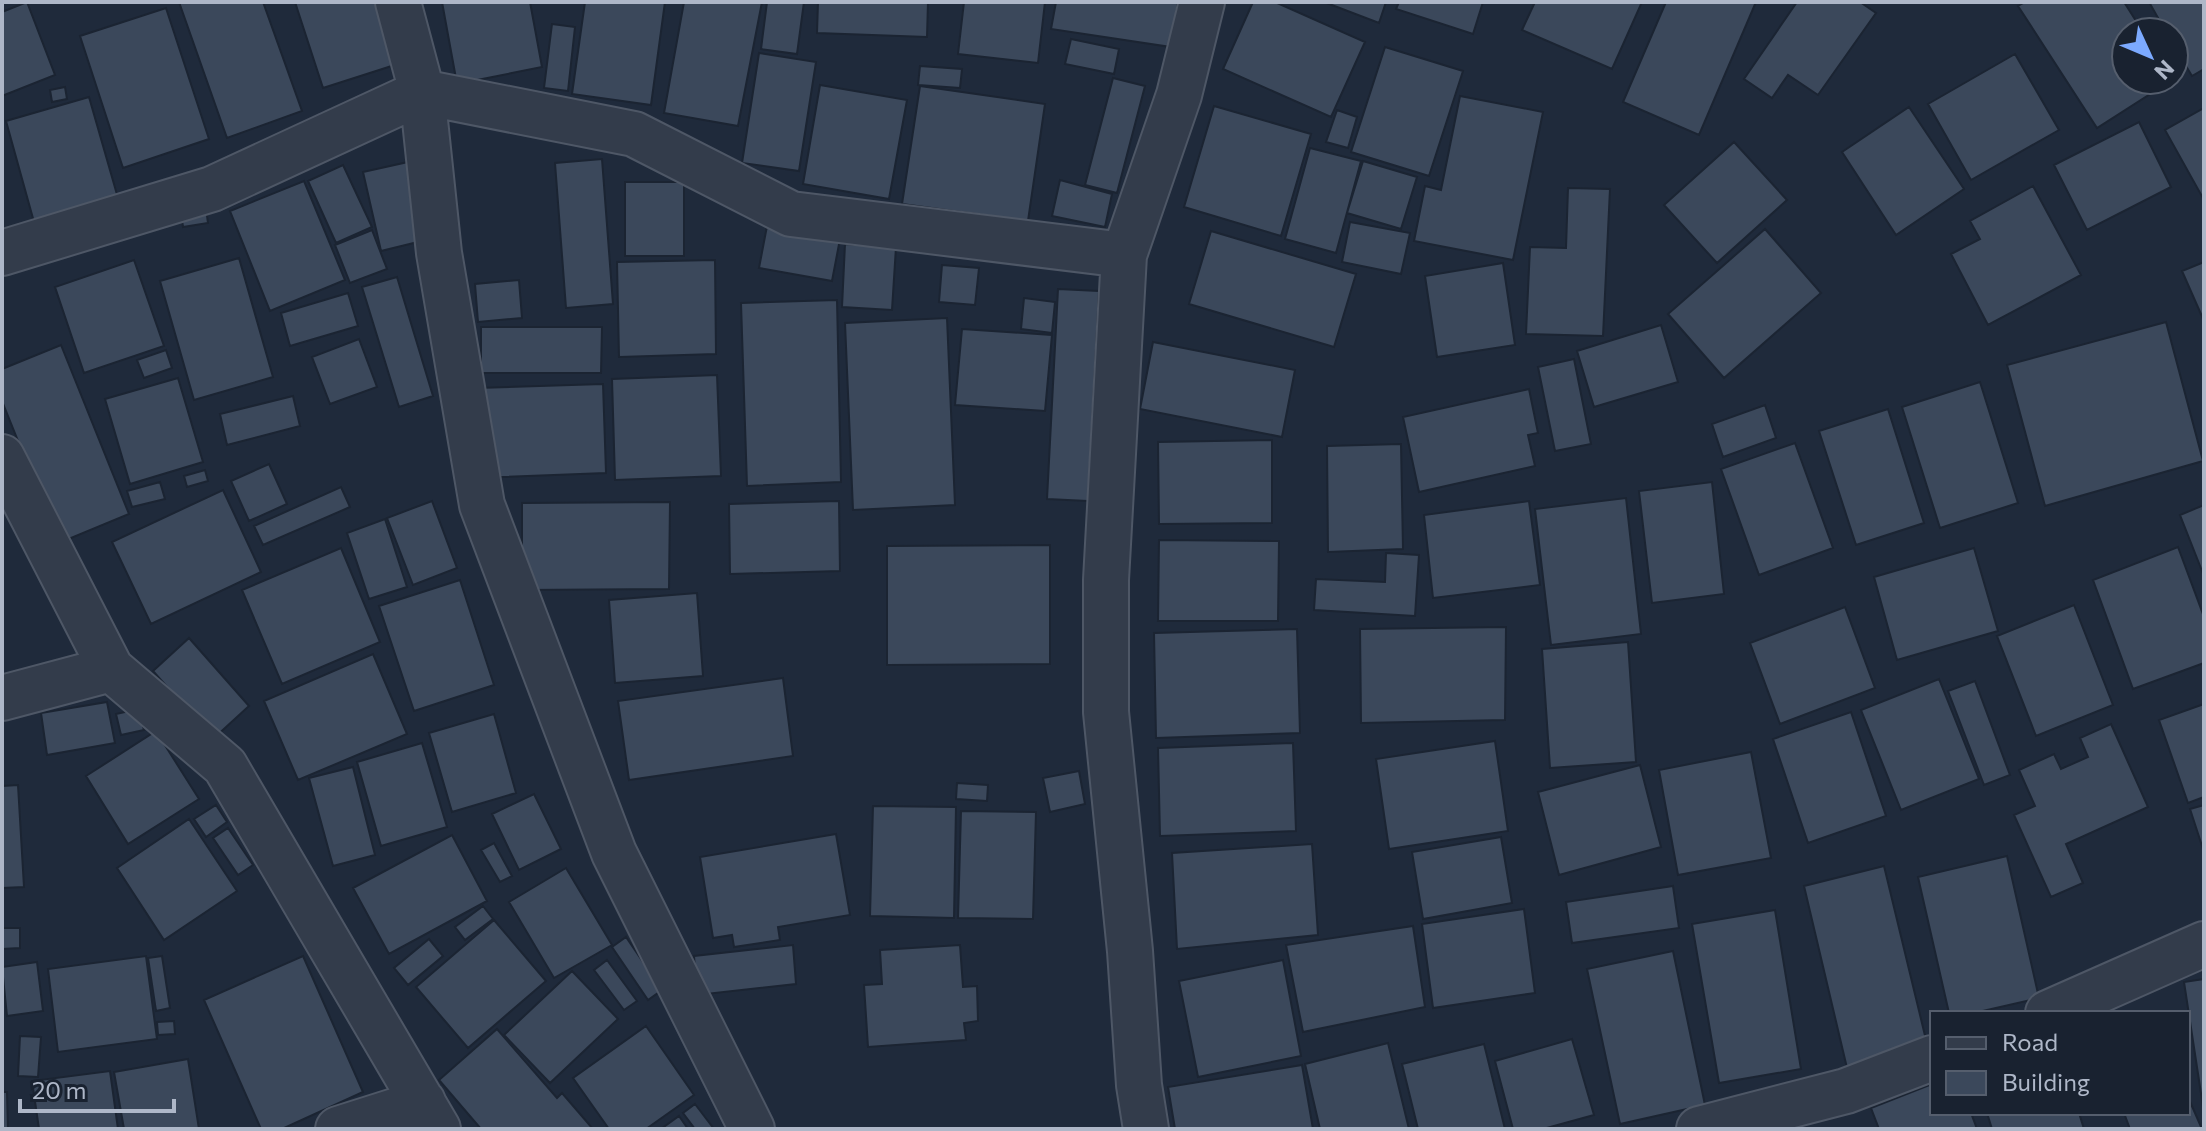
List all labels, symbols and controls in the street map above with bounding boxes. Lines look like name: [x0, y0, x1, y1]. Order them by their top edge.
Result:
north arrow: [2110, 16, 2190, 96]
text: N: [2149, 55, 2180, 86]
legend: [1930, 1011, 2190, 1115]
text: Road: [2002, 1027, 2058, 1056]
scale bar: [20, 1063, 174, 1113]
text: Building: [2002, 1067, 2090, 1096]
text: 20 m: [32, 1075, 86, 1104]

